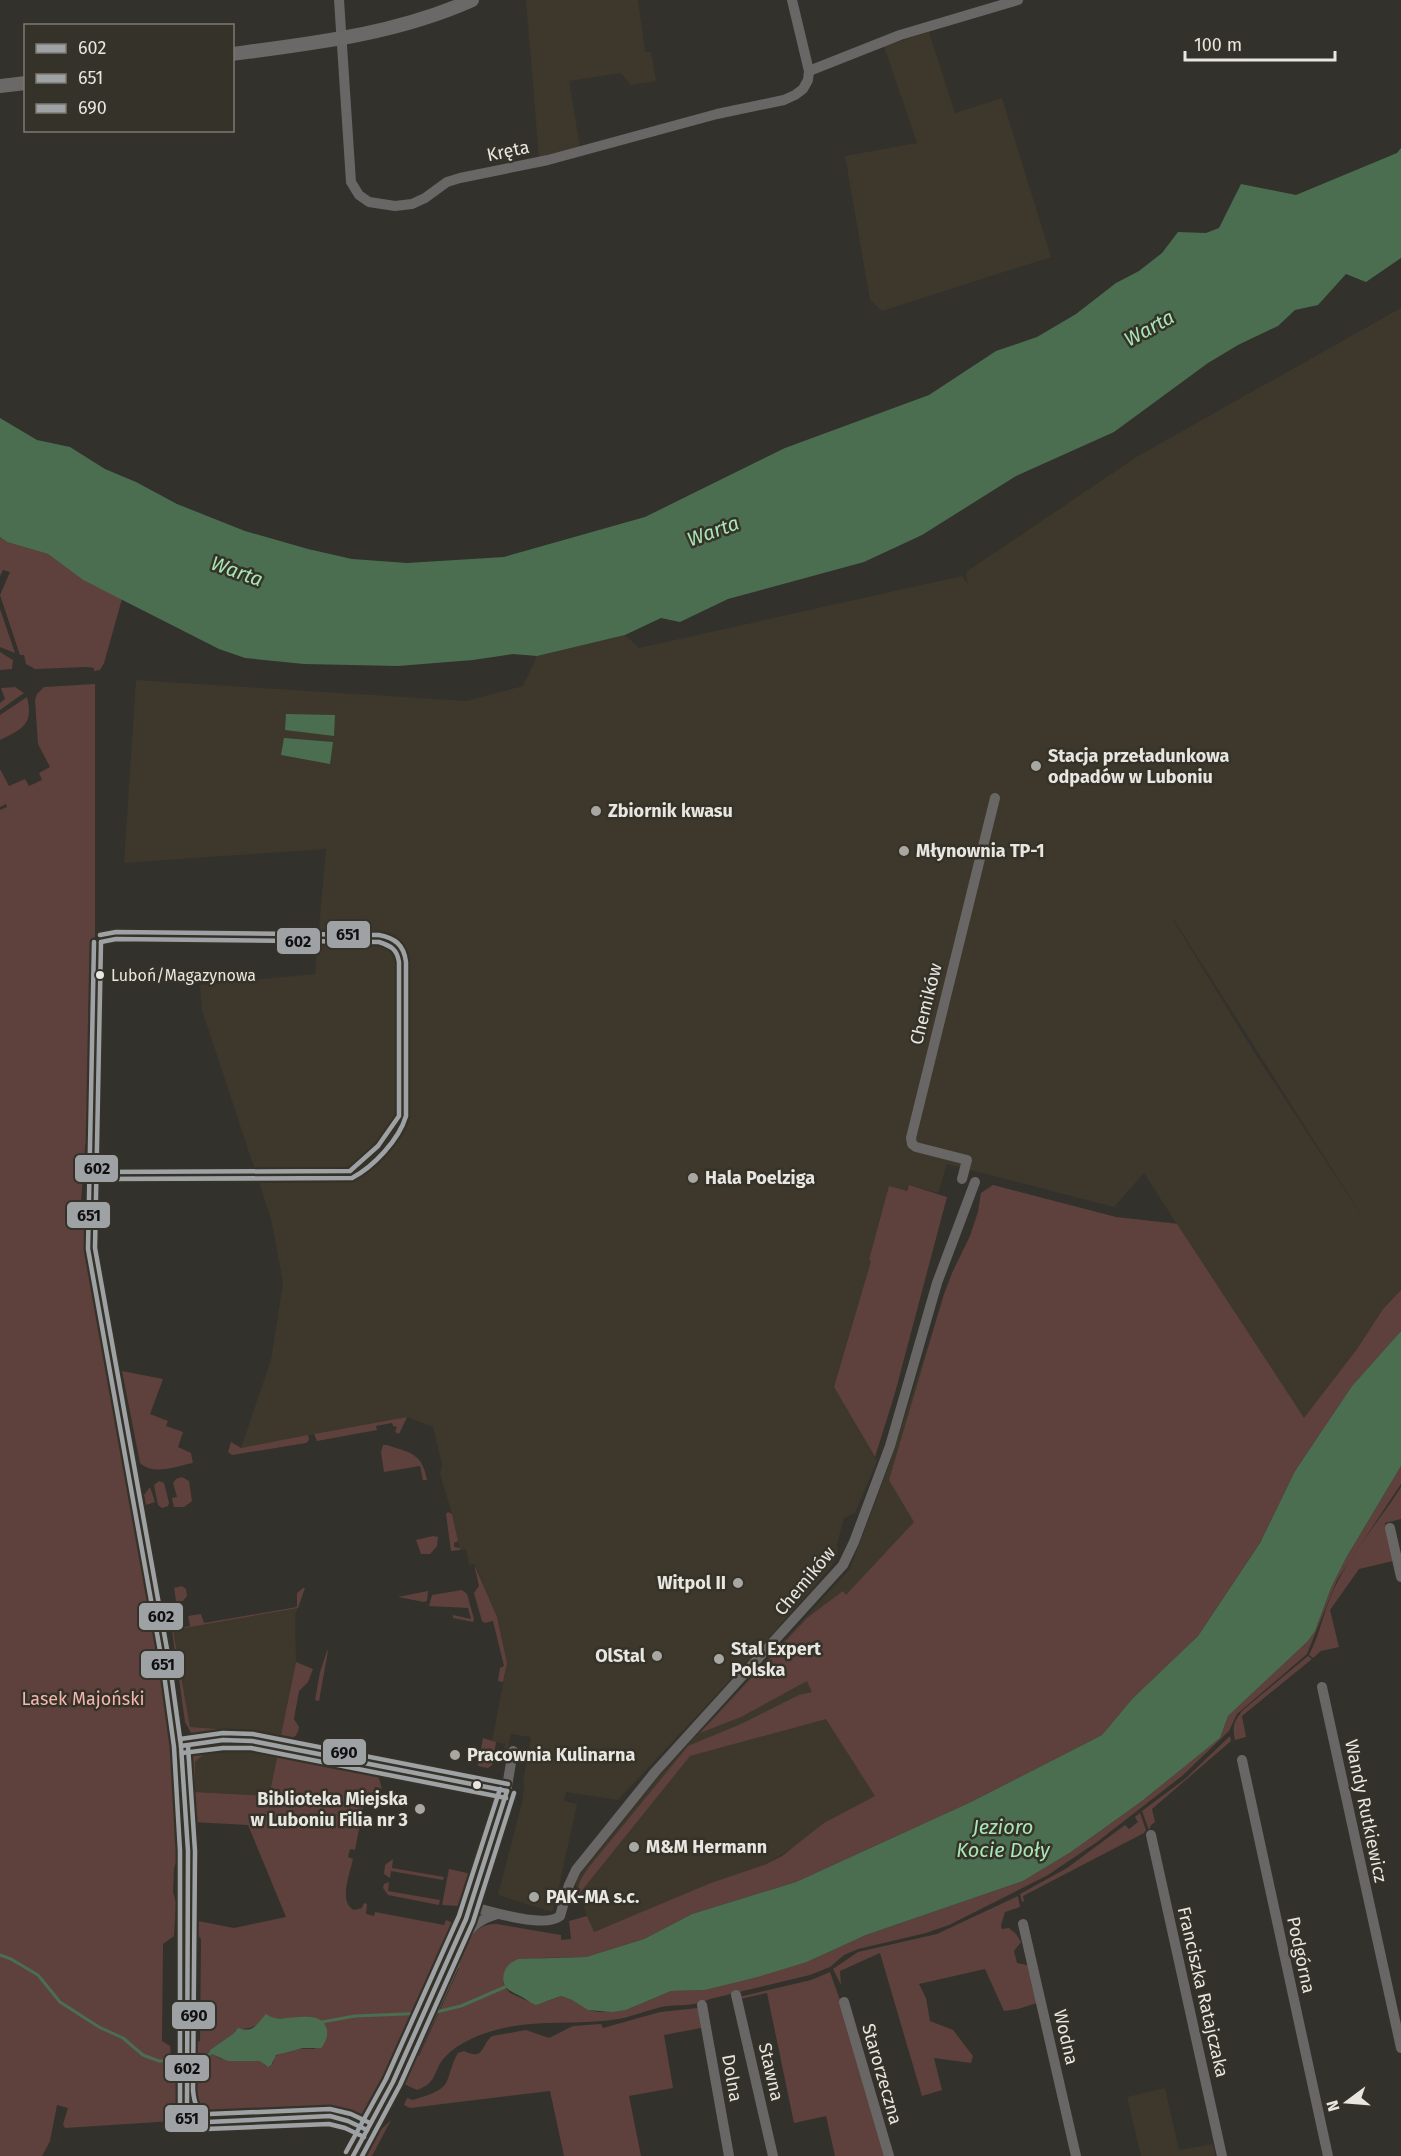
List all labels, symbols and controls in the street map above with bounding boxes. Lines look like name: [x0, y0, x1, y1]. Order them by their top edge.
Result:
legend: [24, 24, 234, 132]
scale bar: [1185, 24, 1335, 62]
text: 100 m: [1194, 34, 1242, 56]
text: 602: [78, 37, 106, 59]
text: 651: [78, 67, 103, 89]
text: 690: [78, 97, 107, 119]
street label: Kręta: [485, 136, 531, 166]
water label: Warta: [1120, 305, 1178, 351]
water label: Warta: [684, 511, 742, 551]
water label: Warta: [208, 551, 266, 591]
place label: Stacja przeładunkowa odpadów w Luboniu: [1048, 745, 1229, 788]
marker: Stacja przeładunkowa odpadów w Luboniu: [1029, 759, 1043, 773]
place label: Zbiornik kwasu: [608, 800, 733, 822]
marker: Zbiornik kwasu: [589, 804, 603, 818]
place label: Młynownia TP-1: [916, 840, 1045, 862]
marker: Młynownia TP-1: [897, 844, 911, 858]
line badge: 651: [326, 920, 371, 949]
text: 651: [336, 925, 360, 944]
line badge: 602: [276, 927, 321, 955]
text: 602: [285, 932, 311, 951]
street label: Chemików: [905, 961, 947, 1047]
place label: Luboń/Magazynowa: [111, 966, 256, 985]
marker: Luboń/Magazynowa: [94, 969, 106, 981]
line badge: 602: [74, 1154, 119, 1183]
text: 602: [84, 1159, 110, 1178]
place label: Hala Poelziga: [705, 1167, 815, 1189]
marker: Hala Poelziga: [686, 1171, 700, 1185]
line badge: 651: [66, 1201, 111, 1229]
text: 651: [77, 1206, 101, 1225]
street label: Chemików: [770, 1542, 840, 1620]
place label: Witpol II: [657, 1572, 726, 1594]
marker: Witpol II: [731, 1576, 745, 1590]
line badge: 602: [138, 1602, 184, 1631]
text: 602: [148, 1607, 174, 1626]
place label: Stal Expert Polska: [731, 1638, 822, 1681]
place label: OlStal: [595, 1645, 646, 1667]
marker: OlStal: [650, 1649, 664, 1663]
line badge: 651: [140, 1650, 185, 1679]
marker: Stal Expert Polska: [712, 1652, 726, 1666]
text: 651: [151, 1655, 175, 1674]
park label: Lasek Majoński: [21, 1688, 145, 1710]
line badge: 690: [322, 1738, 367, 1766]
street label: Wandy Rutkiewicz: [1340, 1738, 1392, 1885]
text: 690: [330, 1743, 358, 1762]
place label: Pracownia Kulinarna: [467, 1744, 635, 1766]
marker: Pracownia Kulinarna: [448, 1748, 462, 1762]
unlabelled marker: [471, 1779, 483, 1791]
place label: Biblioteka Miejska w Luboniu Filia nr 3: [251, 1788, 408, 1831]
marker: Biblioteka Miejska w Luboniu Filia nr 3: [413, 1802, 427, 1816]
water label: Jezioro Kocie Doły: [956, 1815, 1051, 1862]
place label: M&M Hermann: [646, 1836, 767, 1858]
marker: M&M Hermann: [627, 1840, 641, 1854]
place label: PAK-MA s.c.: [546, 1886, 639, 1908]
marker: PAK-MA s.c.: [527, 1890, 541, 1904]
street label: Franciszka Ratajczaka: [1173, 1904, 1233, 2080]
street label: Podgórna: [1282, 1915, 1320, 1995]
line badge: 690: [171, 2001, 216, 2030]
text: 690: [180, 2006, 208, 2025]
street label: Wodna: [1049, 2007, 1083, 2067]
street label: Starorzeczna: [857, 2021, 907, 2127]
street label: Stawna: [754, 2041, 788, 2103]
street label: Dolna: [717, 2053, 747, 2103]
line badge: 602: [164, 2054, 210, 2082]
text: 602: [174, 2059, 200, 2078]
north arrow: [1317, 2072, 1377, 2132]
text: N: [1322, 2098, 1344, 2114]
line badge: 651: [164, 2104, 209, 2133]
text: 651: [175, 2109, 199, 2128]

